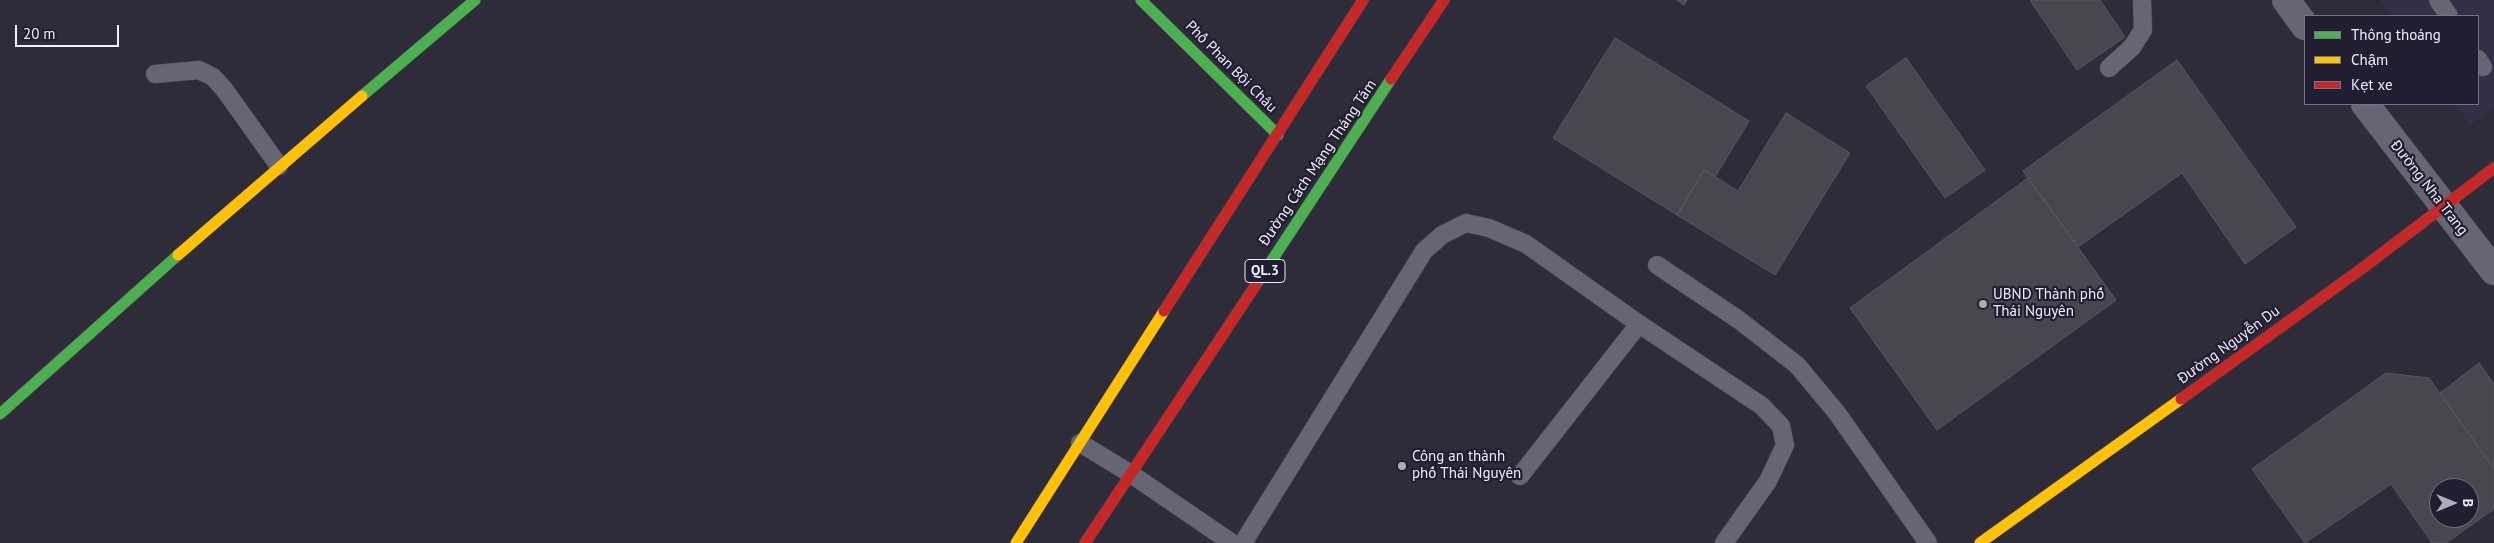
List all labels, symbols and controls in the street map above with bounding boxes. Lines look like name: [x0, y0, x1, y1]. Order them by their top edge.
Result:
scale bar: [18, 15, 121, 47]
legend: [2304, 15, 2479, 105]
street label: Phố Phan Bội Châu: [1181, 17, 1281, 117]
text: 20 m: [23, 24, 56, 43]
text: Thông thoáng: [2351, 25, 2441, 44]
text: Chậm: [2351, 50, 2388, 69]
text: Kẹt xe: [2351, 75, 2393, 94]
street label: Đường Cách Mạng Tháng Tám: [1256, 77, 1380, 249]
street label: Đường Nha Trang: [2386, 137, 2472, 239]
road number: QL.3: [1245, 260, 1285, 282]
place label: UBND Thành phố Thái Nguyên: [1993, 286, 2104, 321]
marker: UBND Thành phố Thái Nguyên: [1977, 298, 1989, 310]
street label: Đường Nguyễn Du: [2174, 302, 2284, 388]
place label: Công an thành phố Thái Nguyên: [1412, 448, 1521, 483]
marker: Công an thành phố Thái Nguyên: [1396, 460, 1408, 472]
north arrow: [2429, 478, 2479, 528]
text: B: [2459, 499, 2477, 507]

